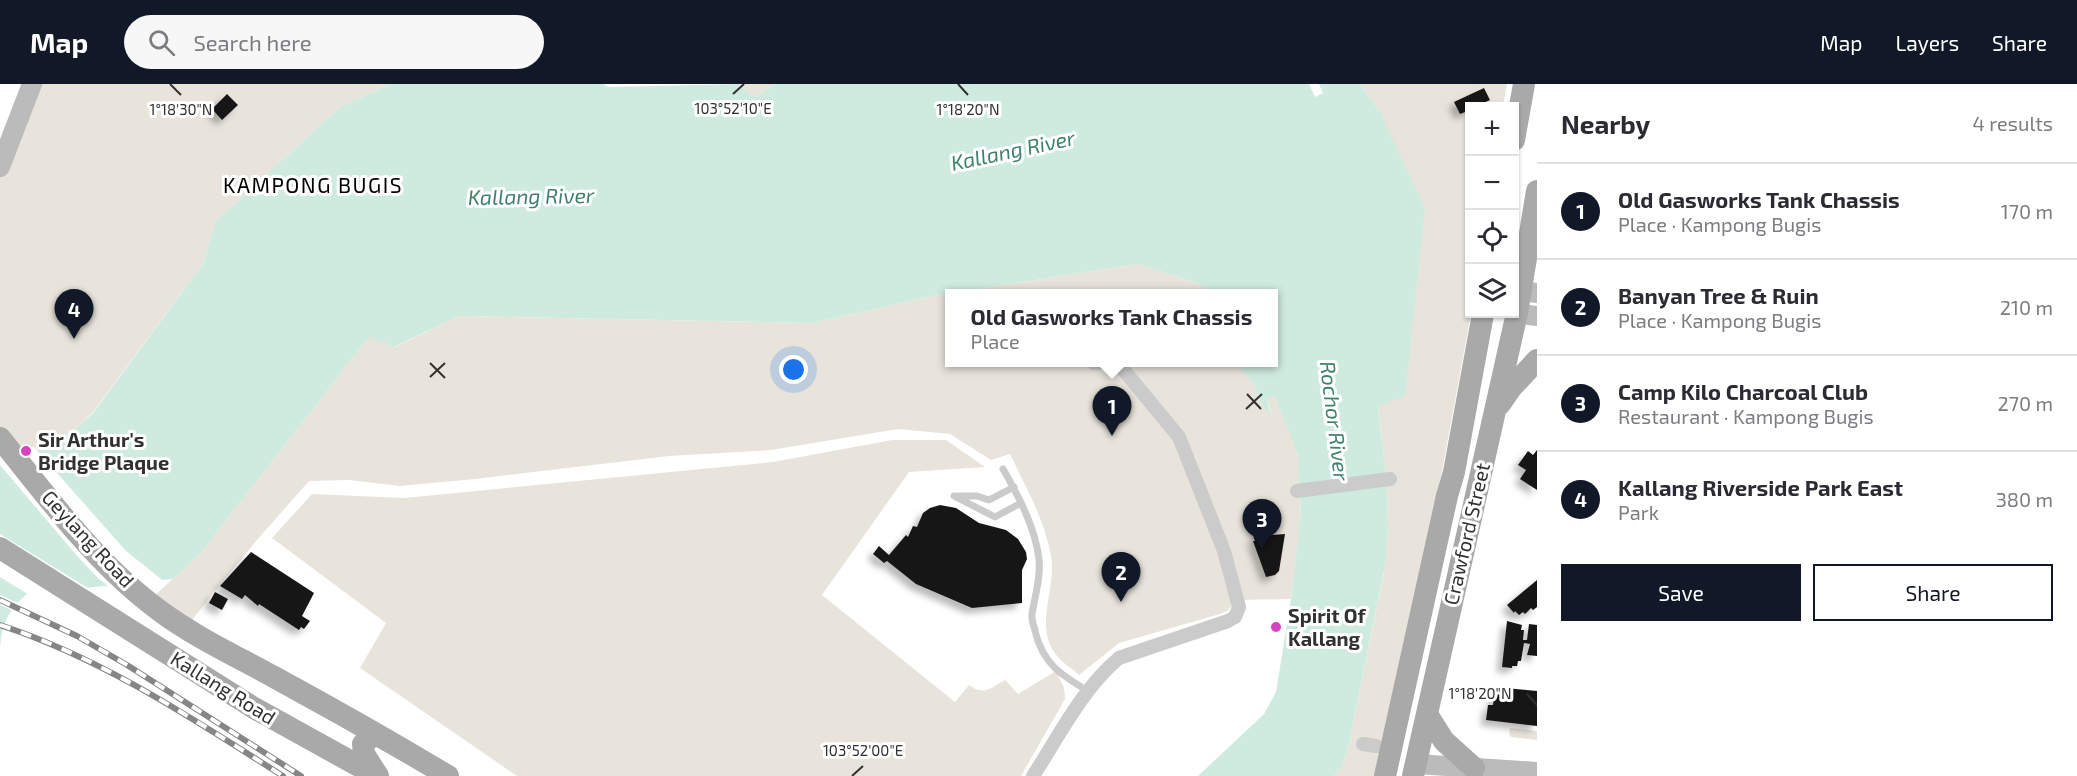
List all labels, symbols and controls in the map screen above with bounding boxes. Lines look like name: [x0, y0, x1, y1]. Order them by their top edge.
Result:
search box: [124, 15, 544, 69]
text: Map: [30, 25, 88, 59]
icon: search: [145, 26, 178, 59]
text: Search here: [193, 29, 312, 55]
text: Map: [1820, 30, 1862, 55]
text: Layers: [1895, 30, 1959, 55]
text: Share: [1992, 30, 2047, 55]
text: 103°52'10"E: [694, 99, 772, 117]
text: 1°18'30"N: [150, 100, 212, 118]
text: 1°18'20"N: [937, 100, 999, 118]
map controls: [1465, 102, 1519, 318]
button: +: [1465, 102, 1519, 156]
text: Nearby: [1561, 108, 1650, 139]
text: 4 results: [1973, 111, 2053, 135]
water label: Kallang River: [948, 124, 1078, 175]
button: −: [1465, 156, 1519, 210]
district label: KAMPONG BUGIS: [223, 172, 403, 197]
water label: Kallang River: [468, 182, 595, 209]
text: Old Gasworks Tank Chassis: [1618, 186, 1900, 212]
text: 1: [1576, 199, 1585, 223]
text: 170 m: [2001, 199, 2053, 223]
button: locate: [1465, 210, 1519, 264]
text: Place · Kampong Bugis: [1618, 212, 1821, 236]
button: layers: [1465, 264, 1519, 318]
text: Banyan Tree & Ruin: [1618, 282, 1819, 308]
popup: [945, 289, 1278, 367]
pin: 4: [54, 290, 94, 339]
text: 2: [1575, 295, 1586, 319]
text: 210 m: [2000, 295, 2053, 319]
text: Old Gasworks Tank Chassis: [971, 303, 1252, 329]
text: Place · Kampong Bugis: [1618, 308, 1821, 332]
text: Place: [971, 329, 1020, 353]
your location: [779, 355, 808, 384]
water label: Rochor River: [1316, 360, 1355, 483]
text: Camp Kilo Charcoal Club: [1618, 378, 1868, 404]
pin: 1: [1092, 386, 1132, 436]
text: 3: [1575, 391, 1586, 415]
text: 270 m: [1997, 391, 2053, 415]
text: Restaurant · Kampong Bugis: [1618, 404, 1874, 428]
place label: Sir Arthur's Bridge Plaque: [38, 427, 169, 474]
marker: Sir Arthur's Bridge Plaque: [19, 444, 33, 458]
street label: Crawford Street: [1438, 460, 1494, 607]
text: Kallang Riverside Park East: [1618, 474, 1903, 500]
street label: Geylang Road: [38, 485, 140, 592]
text: 4: [1574, 487, 1587, 511]
text: 380 m: [1996, 487, 2053, 511]
pin: 3: [1242, 500, 1282, 549]
text: Park: [1618, 500, 1659, 524]
pin: 2: [1102, 552, 1140, 602]
button: Save: [1561, 564, 1801, 621]
button: Share: [1813, 564, 2053, 621]
place label: Spirit Of Kallang: [1288, 603, 1367, 650]
marker: Spirit Of Kallang: [1269, 620, 1283, 634]
street label: Kallang Road: [167, 645, 280, 729]
text: 1°18'20"N: [1449, 684, 1511, 702]
text: 103°52'00"E: [823, 741, 903, 759]

